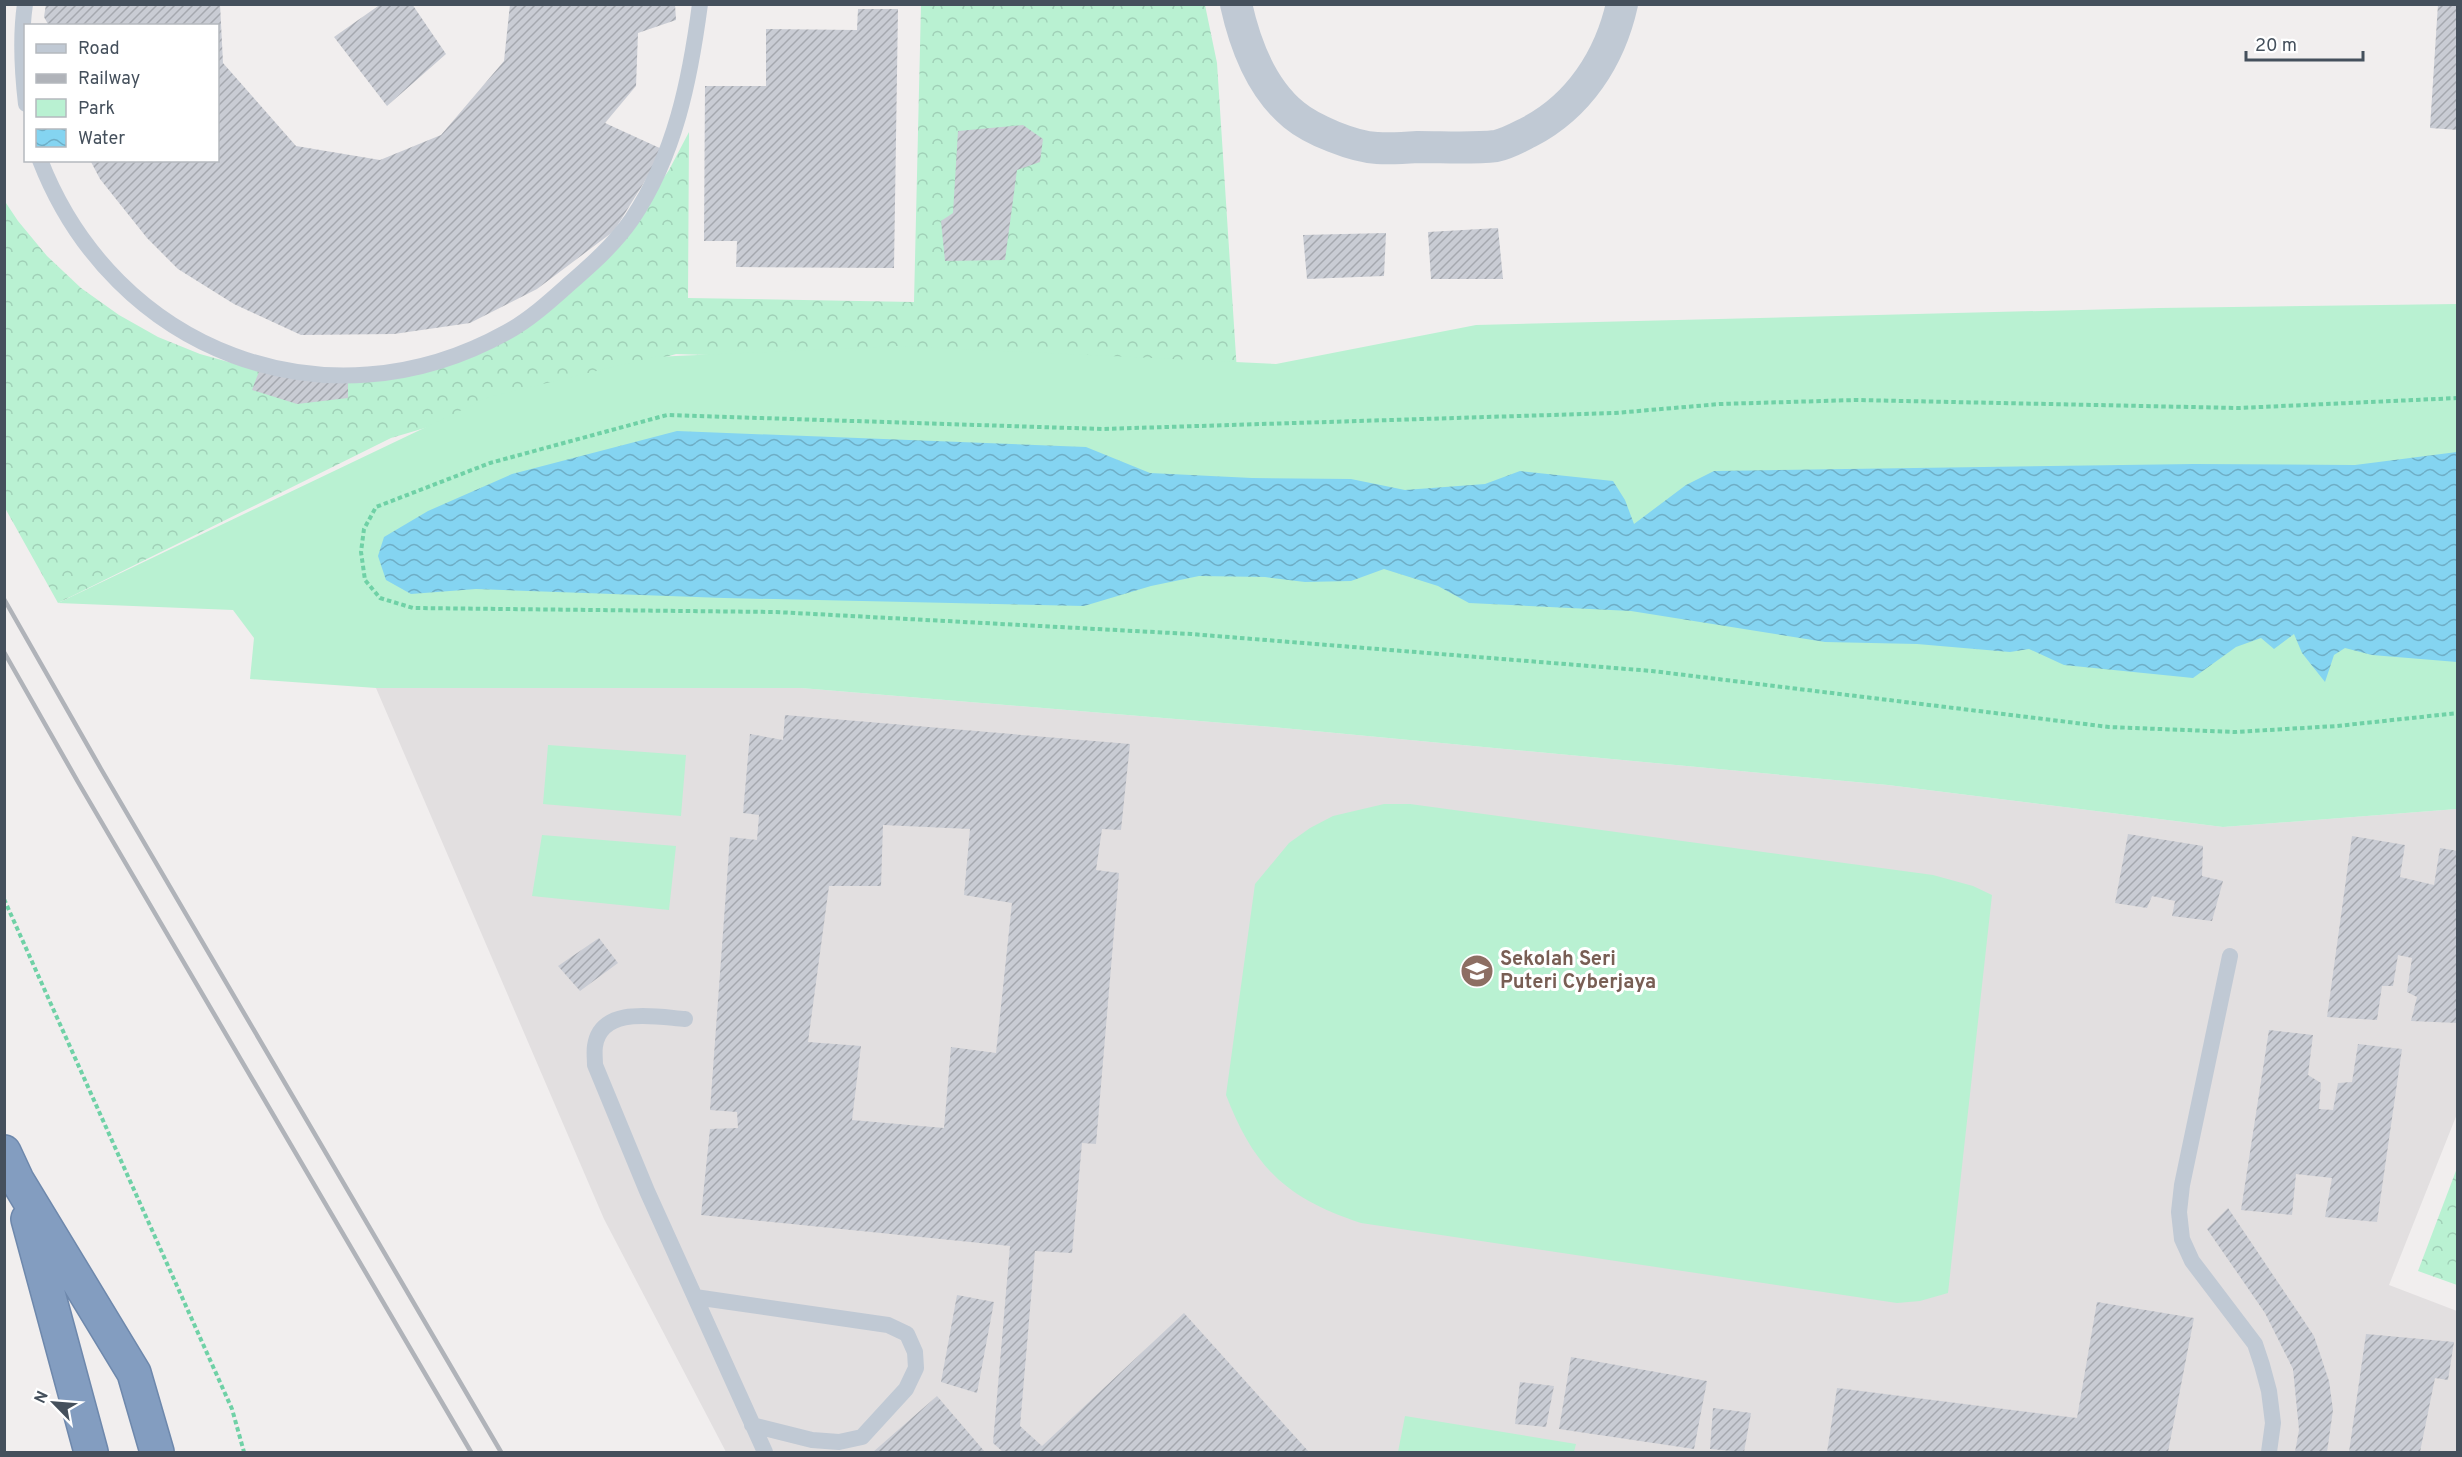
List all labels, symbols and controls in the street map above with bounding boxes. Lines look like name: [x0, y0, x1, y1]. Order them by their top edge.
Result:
legend: [24, 24, 219, 162]
scale bar: [2246, 24, 2363, 62]
text: 20 m: [2255, 35, 2297, 58]
text: Road: [78, 38, 120, 61]
text: Railway: [78, 68, 140, 91]
text: Park: [78, 98, 115, 121]
text: Water: [78, 128, 125, 151]
place label: Sekolah Seri Puteri Cyberjaya: [1500, 947, 1656, 996]
school or university icon: Sekolah Seri Puteri Cyberjaya: [1459, 953, 1495, 989]
north arrow: [24, 1373, 84, 1433]
text: N: [31, 1388, 54, 1407]

